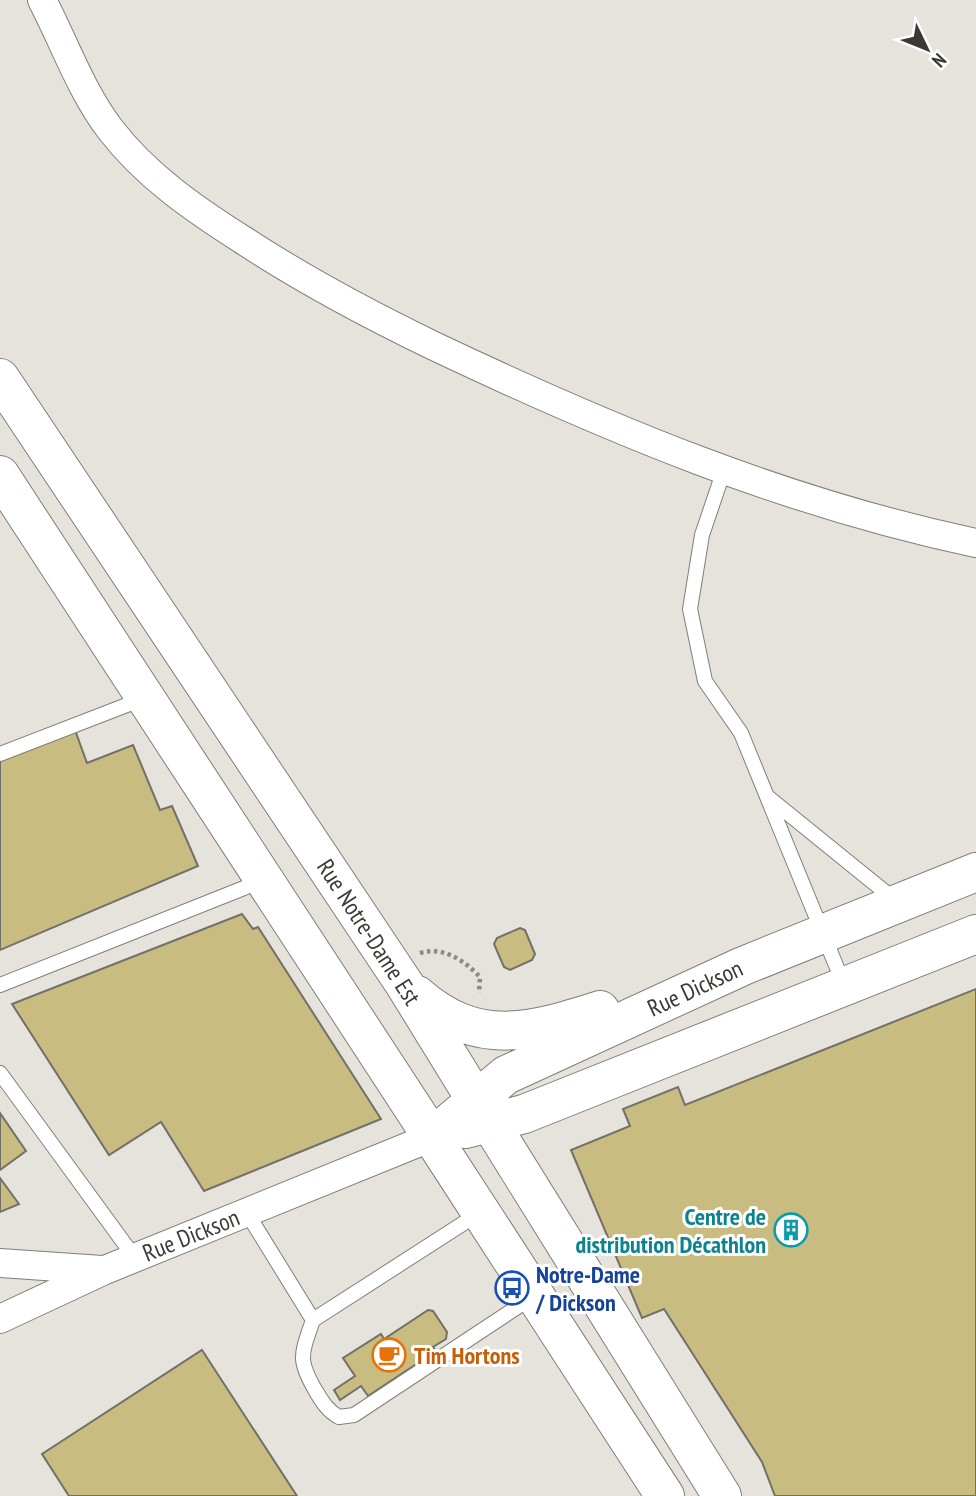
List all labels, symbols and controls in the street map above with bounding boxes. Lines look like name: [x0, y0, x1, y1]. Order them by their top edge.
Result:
north arrow: [892, 14, 962, 84]
text: N: [927, 49, 952, 73]
street label: Rue Notre-Dame Est: [310, 853, 428, 1011]
street label: Rue Dickson: [642, 952, 748, 1024]
place label: Centre de distribution Décathlon: [576, 1201, 766, 1260]
street label: Rue Dickson: [138, 1202, 244, 1268]
building icon: Centre de distribution Décathlon: [772, 1211, 810, 1249]
place label: Notre-Dame / Dickson: [535, 1259, 640, 1318]
bus stop icon: Notre-Dame / Dickson: [493, 1269, 531, 1307]
cafe icon: Tim Hortons: [370, 1336, 408, 1374]
place label: Tim Hortons: [414, 1340, 520, 1371]

